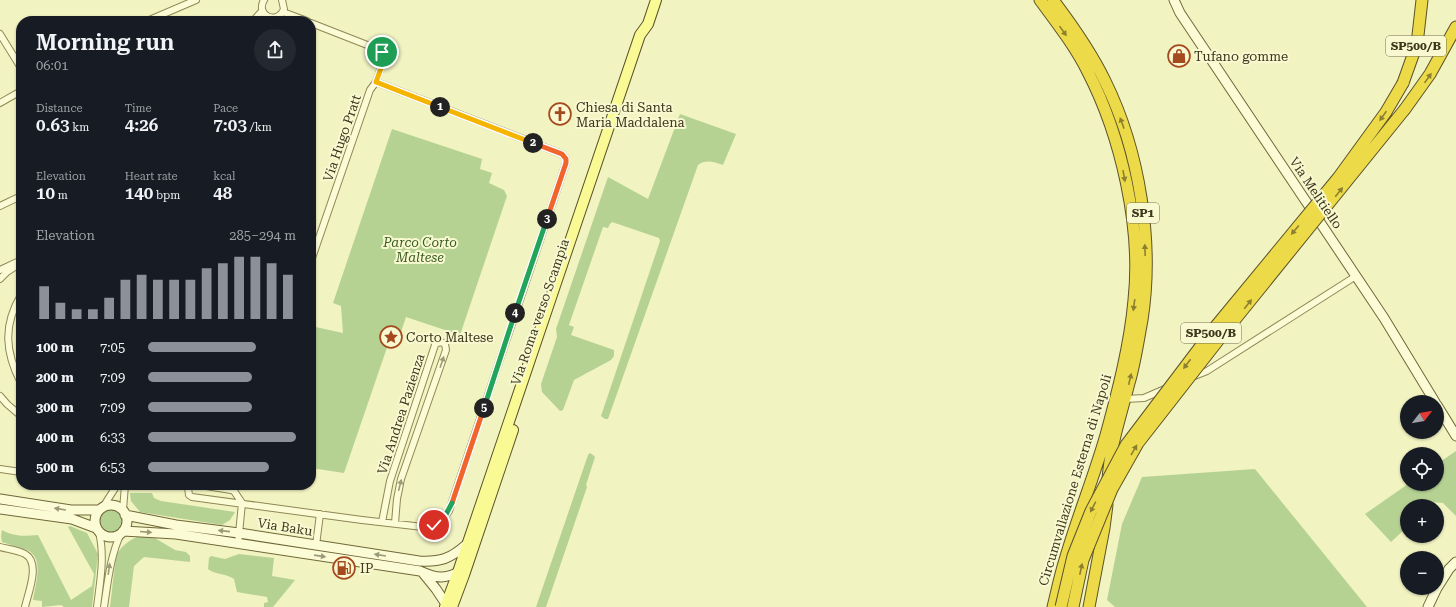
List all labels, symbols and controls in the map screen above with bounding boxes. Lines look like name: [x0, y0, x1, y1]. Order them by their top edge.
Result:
one-way arrow: [1059, 26, 1067, 37]
button: share: [254, 29, 296, 71]
text: Morning run: [36, 30, 174, 55]
pin: [365, 35, 399, 69]
road number: SP500/B: [1386, 36, 1446, 56]
icon: arrive: [371, 41, 393, 63]
shop icon: Tufano gomme: [1166, 43, 1192, 69]
place label: Tufano gomme: [1194, 49, 1288, 64]
text: 06:01: [36, 58, 68, 73]
one-way arrow: [1424, 72, 1432, 83]
street label: Via Hugo Pratt: [320, 92, 364, 184]
pin: 1: [430, 97, 450, 117]
text: 1: [437, 100, 443, 113]
place label: Chiesa di Santa Maria Maddalena: [576, 100, 685, 130]
church icon: Chiesa di Santa Maria Maddalena: [547, 101, 573, 127]
text: Distance: [36, 102, 83, 115]
text: Time: [125, 102, 152, 115]
text: Pace: [213, 102, 238, 115]
one-way arrow: [1379, 110, 1387, 121]
text: 0.63: [36, 115, 70, 135]
text: 4:26: [125, 115, 158, 135]
text: 7:03: [213, 115, 247, 135]
one-way arrow: [1119, 117, 1125, 129]
text: km: [70, 121, 89, 134]
text: /km: [247, 121, 272, 134]
pin: 2: [523, 133, 543, 153]
text: 2: [530, 136, 536, 149]
street label: Via Melitiello: [1287, 154, 1345, 232]
text: Elevation: [36, 170, 86, 183]
text: Heart rate: [125, 170, 178, 183]
text: kcal: [213, 170, 235, 183]
one-way arrow: [1122, 170, 1128, 182]
text: 10: [36, 183, 55, 203]
text: 140: [125, 183, 153, 203]
text: 48: [213, 183, 232, 203]
one-way arrow: [1335, 187, 1344, 198]
text: m: [55, 189, 68, 202]
text: bpm: [153, 189, 180, 202]
road number: SP1: [1127, 203, 1159, 223]
pin: 3: [537, 209, 557, 229]
text: 3: [544, 212, 550, 225]
one-way arrow: [1291, 224, 1300, 235]
text: Elevation: [36, 228, 95, 243]
text: 285–294 m: [229, 228, 296, 243]
park label: Parco Corto Maltese: [382, 235, 457, 265]
street label: Via Roma verso Scampia: [508, 237, 572, 387]
one-way arrow: [1142, 243, 1148, 256]
one-way arrow: [1244, 298, 1253, 309]
one-way arrow: [1131, 299, 1137, 311]
pin: 4: [505, 303, 525, 323]
text: 4: [512, 306, 518, 319]
road number: SP500/B: [1181, 323, 1241, 343]
place icon: Corto Maltese: [378, 324, 404, 350]
place label: Corto Maltese: [406, 330, 493, 345]
text: 100 m: [36, 340, 74, 355]
text: 7:05: [100, 340, 125, 355]
street label: Via Andrea Pazienza: [374, 352, 428, 476]
one-way arrow: [439, 355, 445, 367]
one-way arrow: [1183, 358, 1191, 369]
text: 200 m: [36, 370, 74, 385]
text: 7:09: [100, 370, 125, 385]
street label: Circumvallazione Esterna di Napoli: [1036, 372, 1114, 588]
one-way arrow: [1127, 373, 1133, 385]
north arrow: [1400, 395, 1444, 439]
map controls: [1400, 395, 1444, 595]
pin: 5: [474, 398, 494, 418]
text: 300 m: [36, 400, 74, 415]
text: 7:09: [100, 400, 125, 415]
text: 5: [481, 401, 487, 414]
text: 400 m: [36, 430, 74, 445]
text: 6:33: [100, 430, 125, 445]
one-way arrow: [1131, 445, 1138, 456]
button: locate: [1400, 447, 1444, 491]
text: 500 m: [36, 460, 74, 475]
text: 6:53: [100, 460, 125, 475]
one-way arrow: [397, 479, 403, 491]
button: +: [1400, 499, 1444, 543]
one-way arrow: [1090, 501, 1097, 513]
one-way arrow: [54, 506, 66, 512]
pin: [417, 508, 451, 542]
icon: check: [423, 514, 445, 536]
street label: Via Baku: [256, 515, 314, 539]
one-way arrow: [140, 528, 152, 535]
one-way arrow: [218, 528, 230, 534]
button: −: [1400, 551, 1444, 595]
one-way arrow: [374, 552, 386, 558]
one-way arrow: [314, 553, 326, 559]
fuel station icon: IP: [331, 555, 357, 581]
place label: IP: [360, 561, 373, 576]
one-way arrow: [106, 563, 112, 575]
one-way arrow: [1079, 563, 1085, 575]

